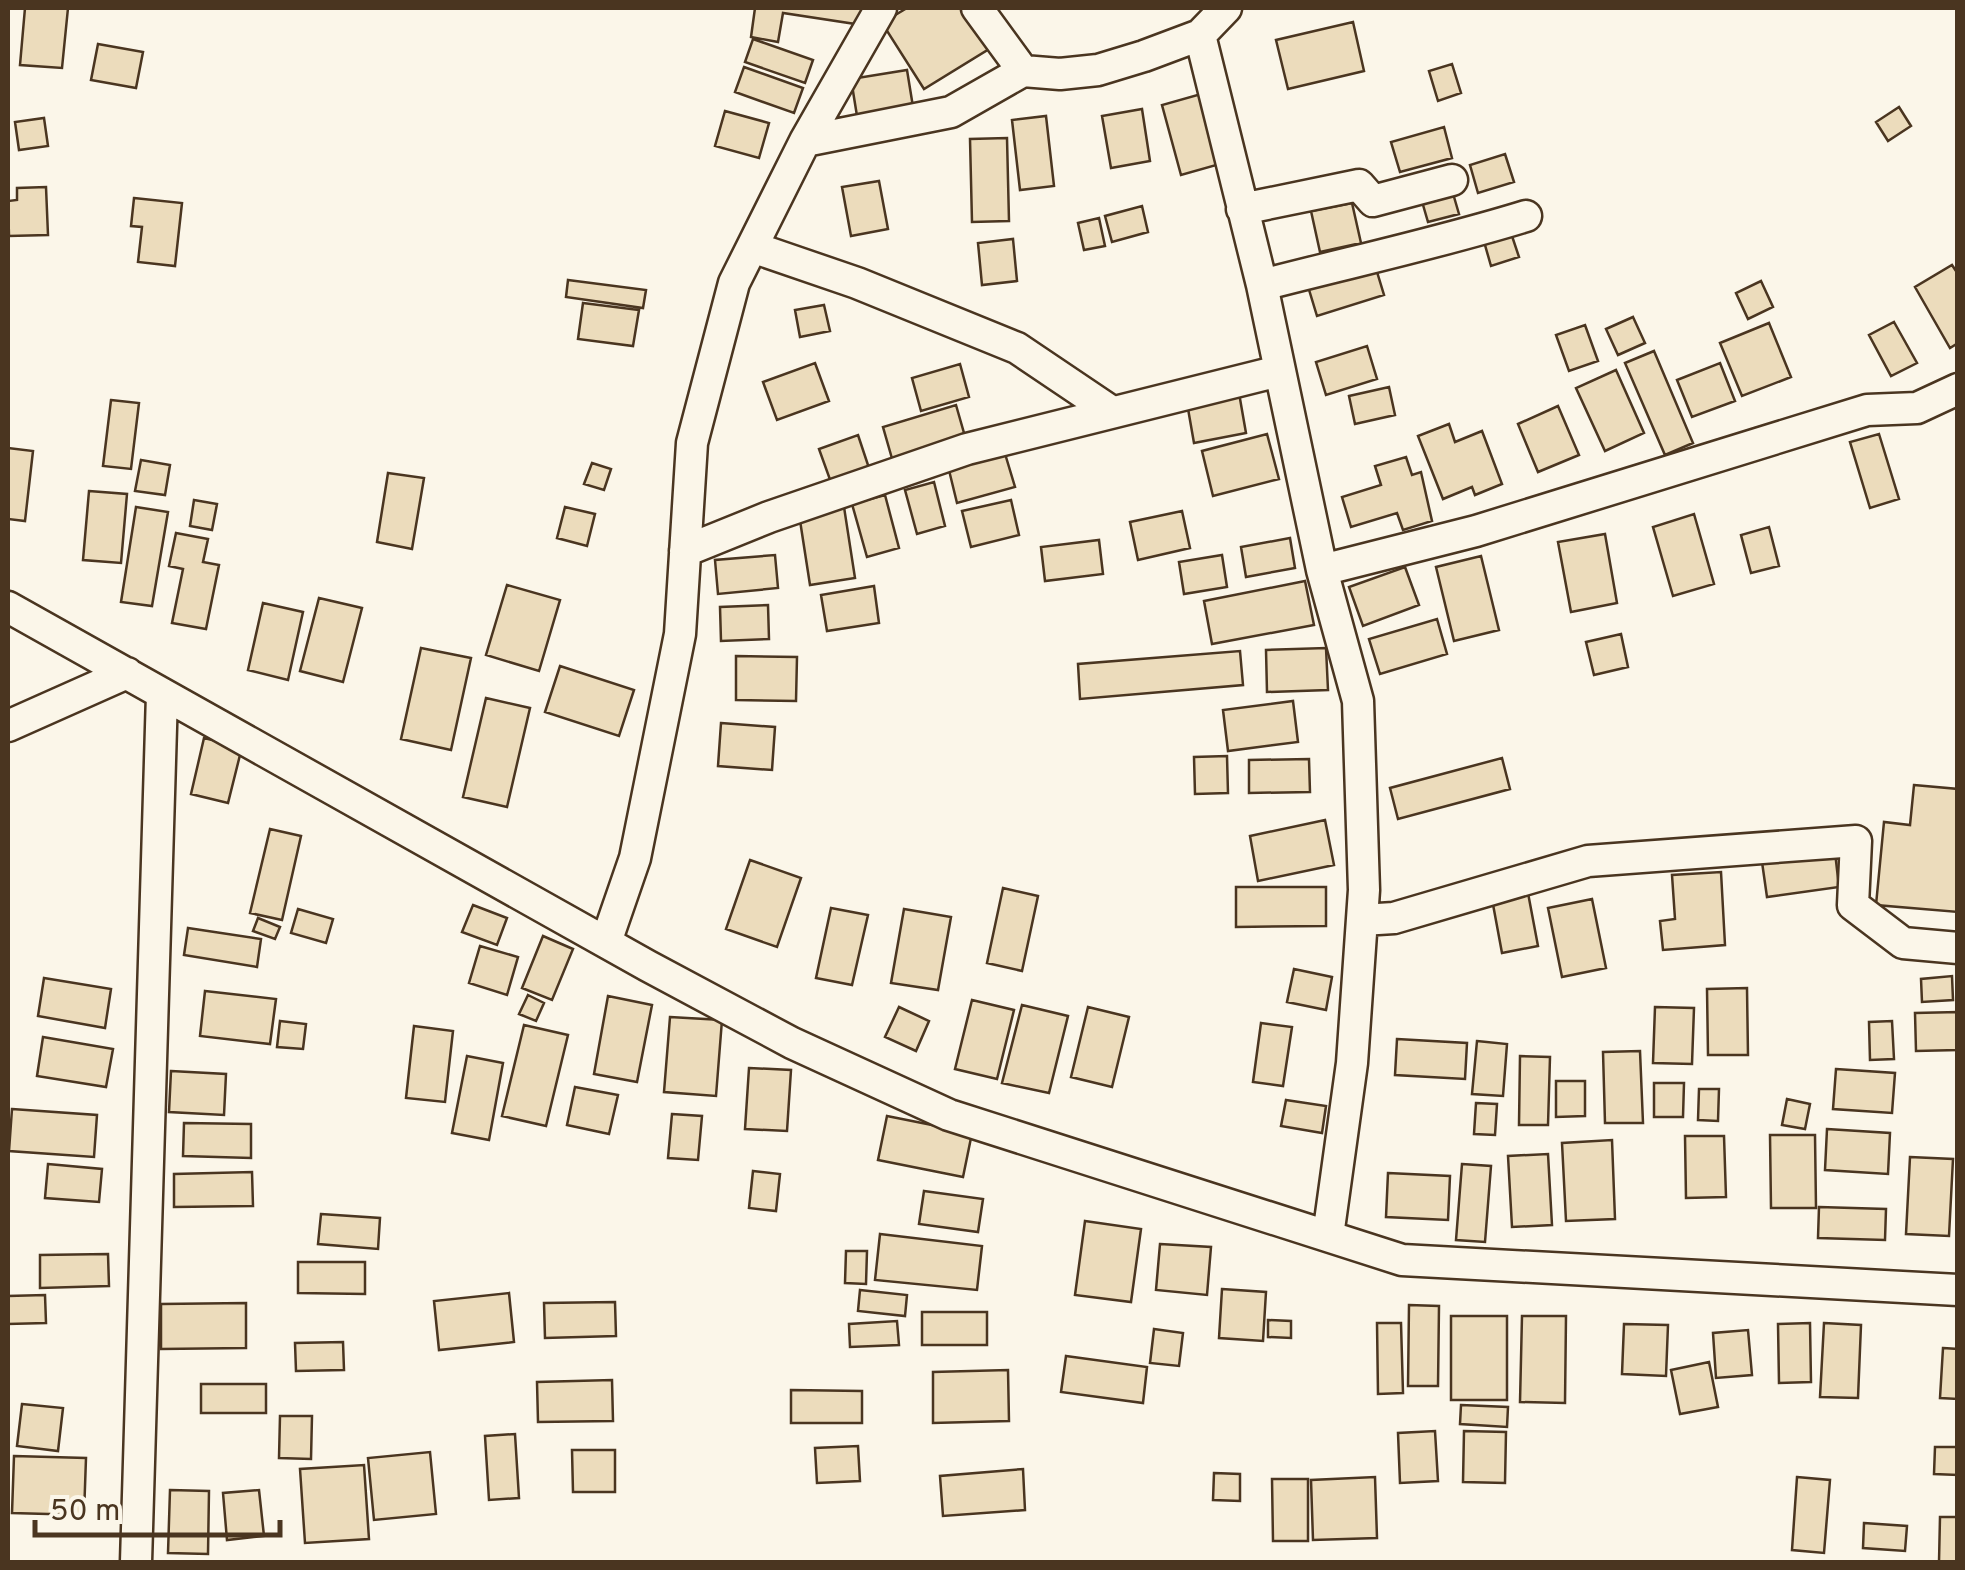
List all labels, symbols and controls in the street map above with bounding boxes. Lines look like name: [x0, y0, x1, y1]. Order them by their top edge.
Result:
scale bar: [35, 1475, 280, 1537]
text: 50 m: [50, 1494, 120, 1531]

